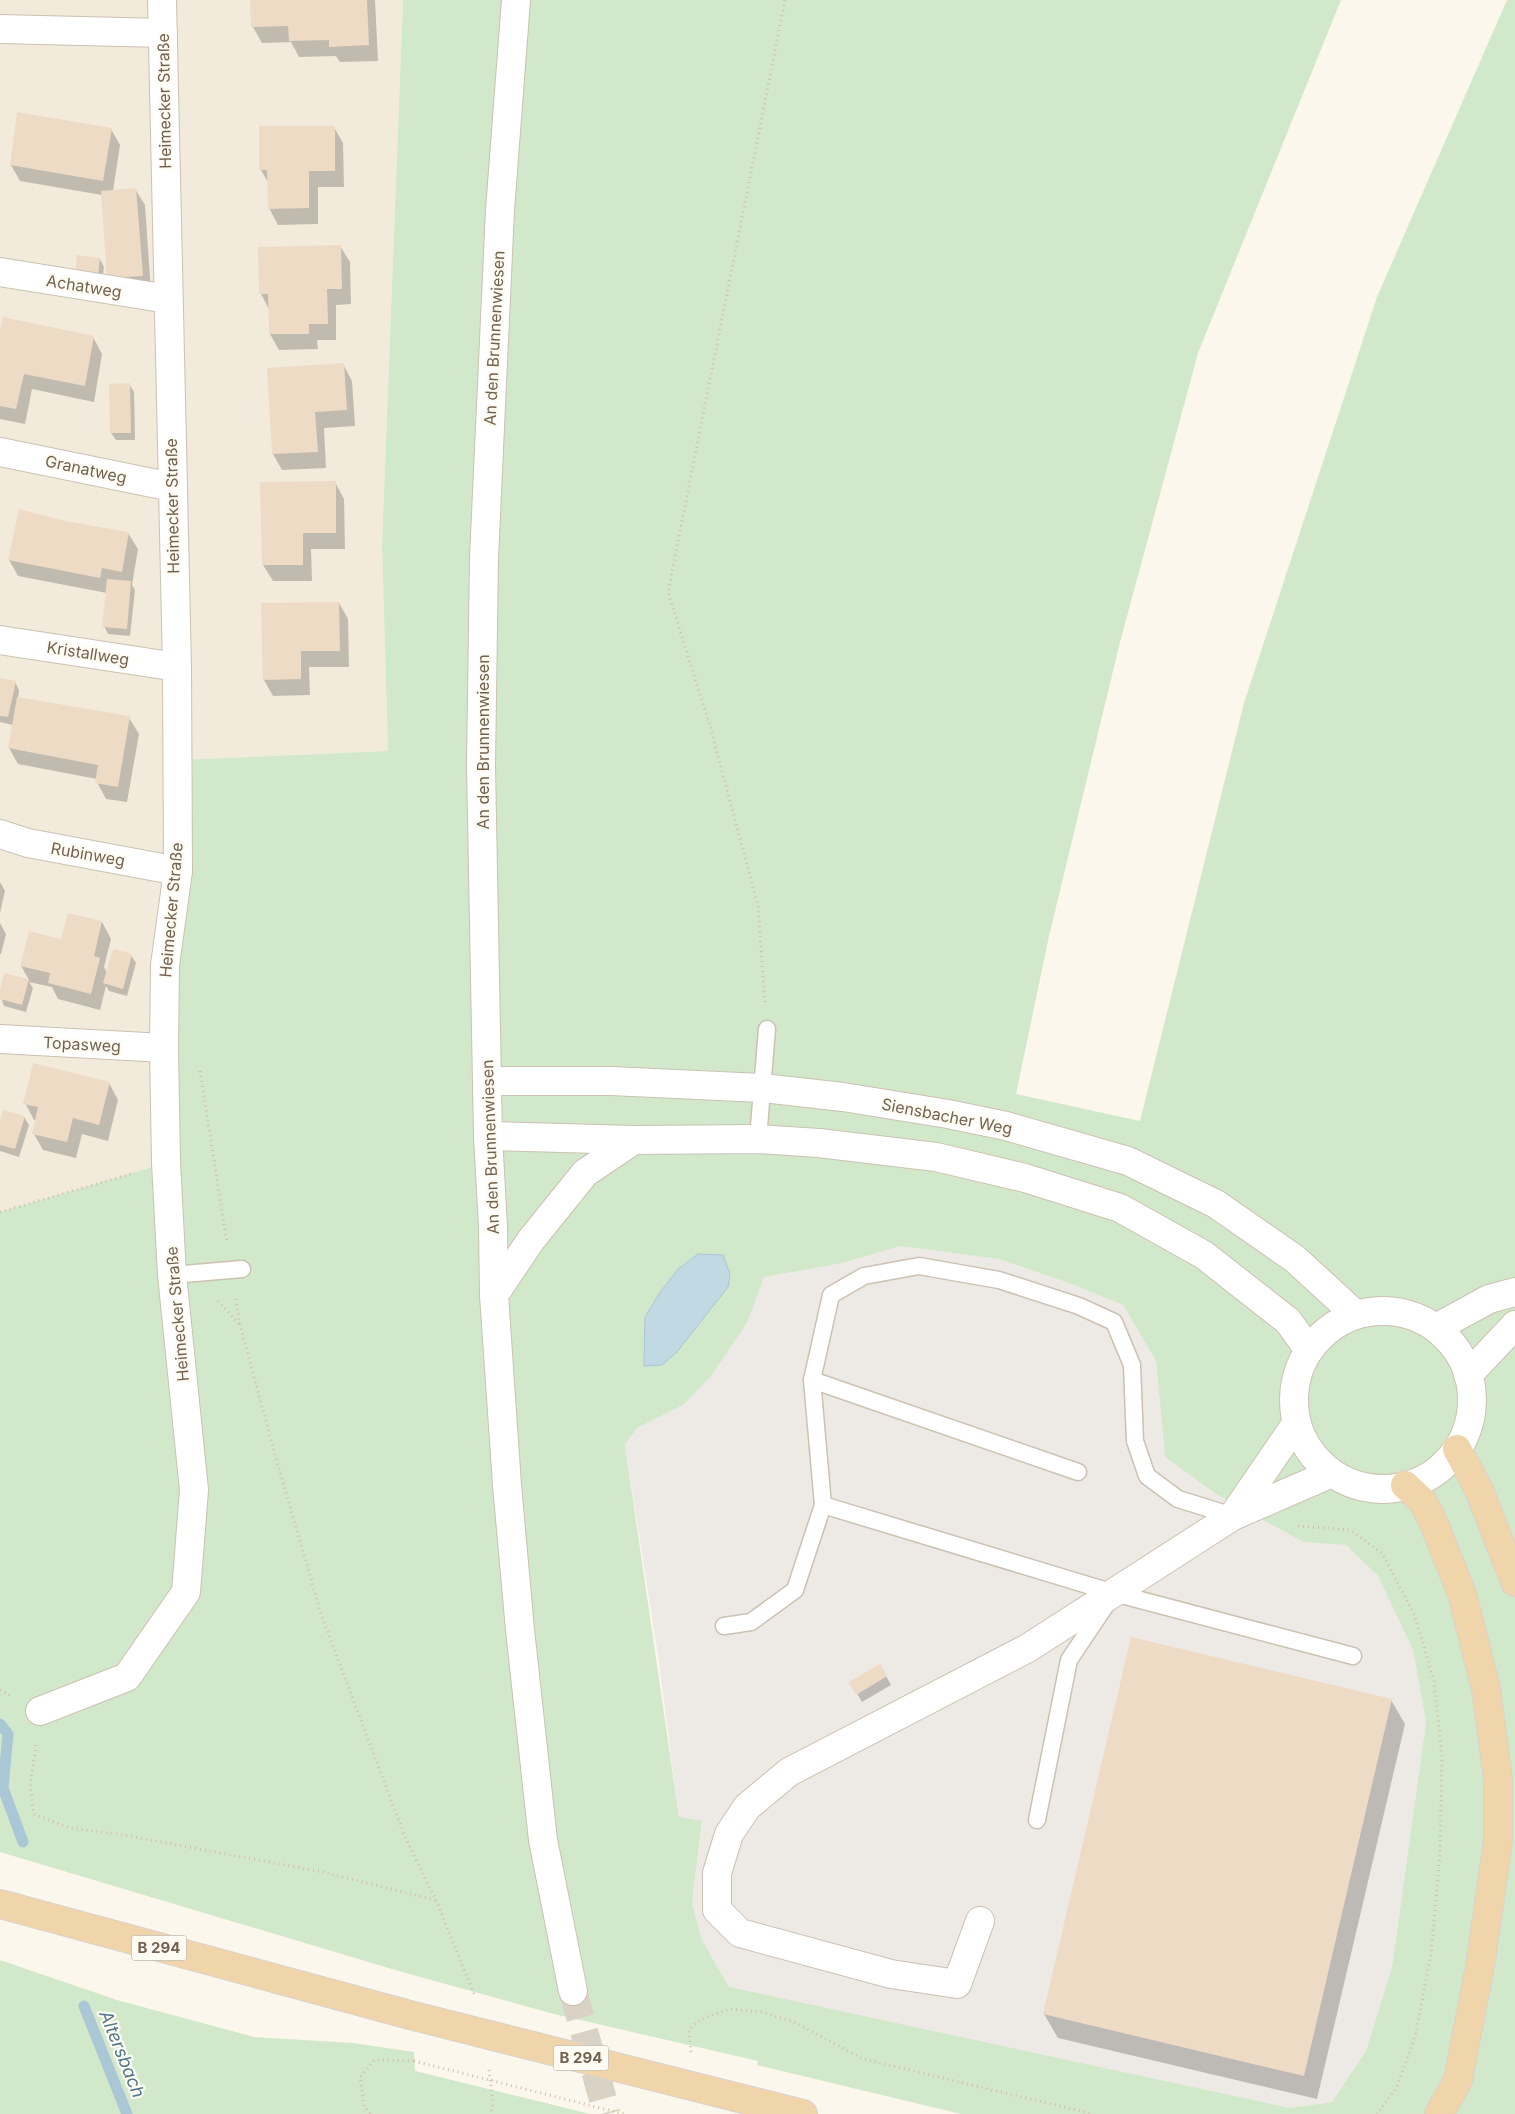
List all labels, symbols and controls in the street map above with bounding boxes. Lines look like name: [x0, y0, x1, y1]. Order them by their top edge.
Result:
street label: Heimecker Straße: [153, 33, 175, 169]
street label: An den Brunnenwiesen: [479, 250, 509, 426]
street label: Achatweg: [45, 270, 123, 302]
street label: Heimecker Straße: [161, 438, 183, 574]
street label: Granatweg: [43, 451, 129, 487]
street label: Kristallweg: [45, 637, 131, 669]
street label: An den Brunnenwiesen: [473, 654, 493, 830]
street label: Rubinweg: [49, 838, 127, 870]
street label: Heimecker Straße: [155, 842, 187, 978]
street label: Topasweg: [43, 1032, 121, 1056]
street label: An den Brunnenwiesen: [477, 1059, 503, 1235]
street label: Siensbacher Weg: [880, 1094, 1014, 1138]
street label: Heimecker Straße: [161, 1246, 193, 1382]
road number: B 294: [132, 1936, 186, 1960]
water label: Altersbach: [95, 2006, 150, 2101]
road number: B 294: [554, 2046, 608, 2070]

